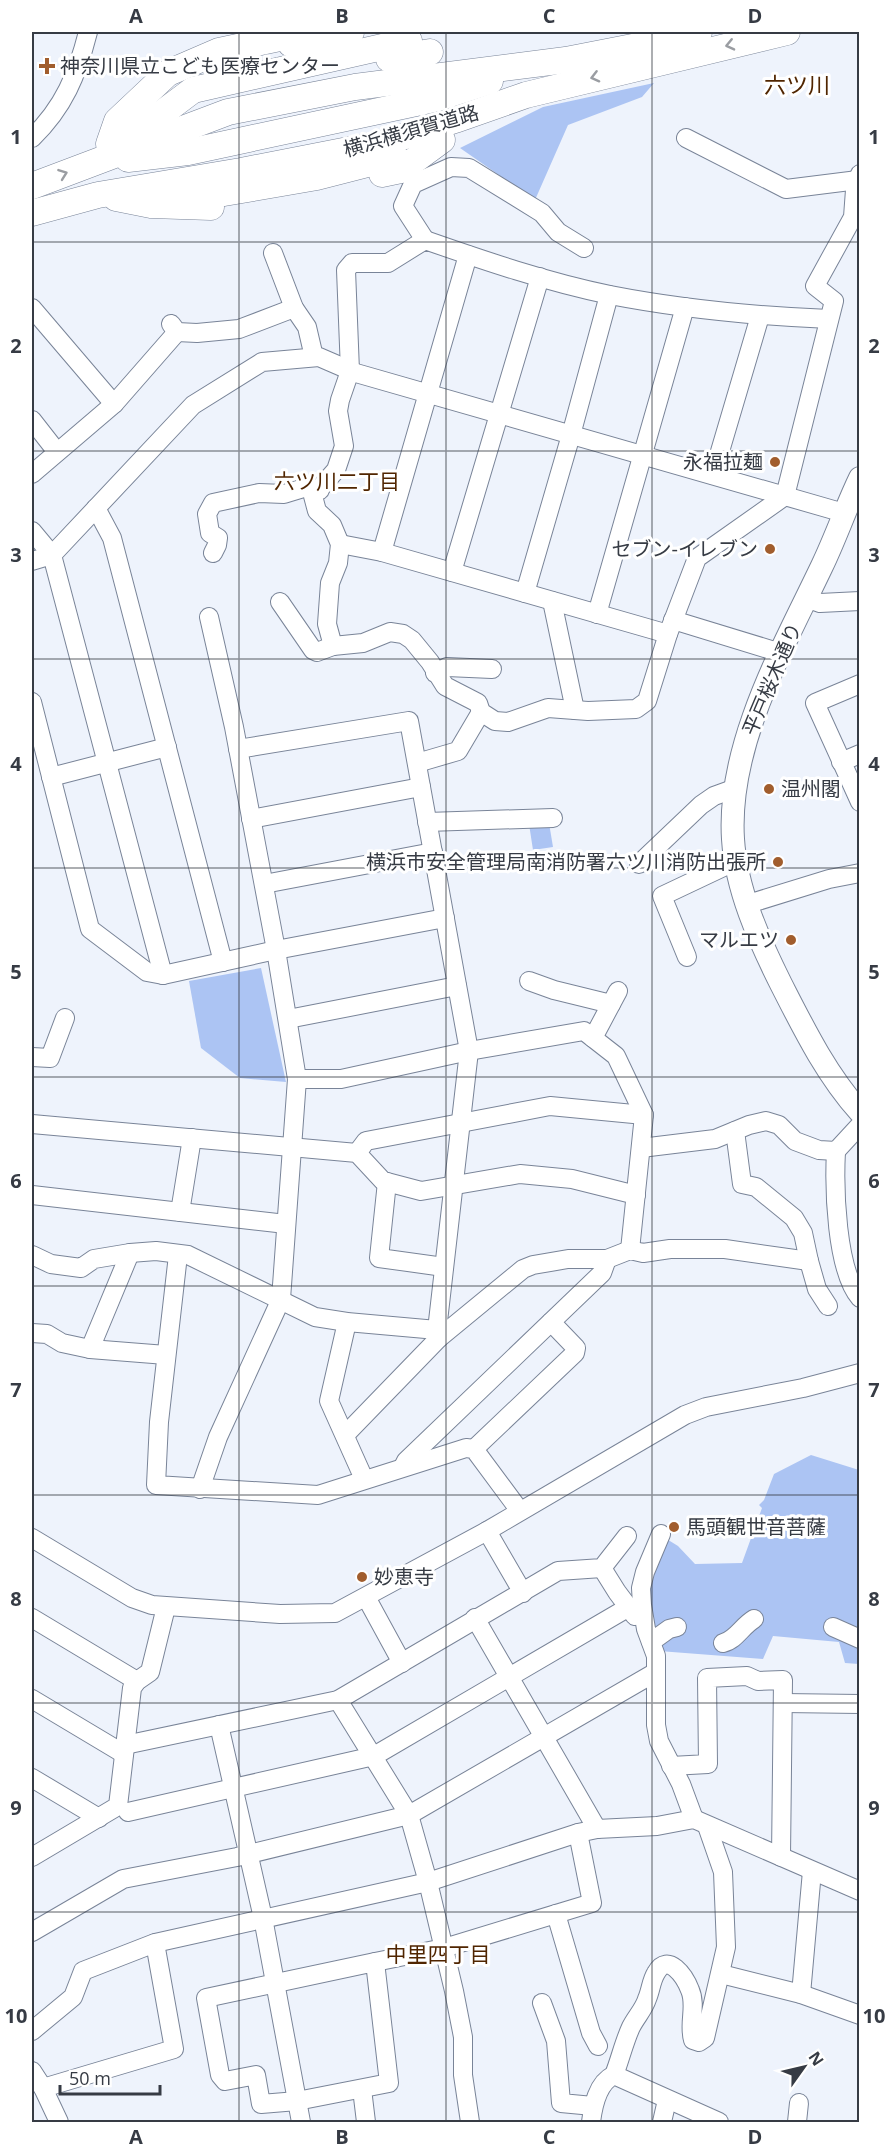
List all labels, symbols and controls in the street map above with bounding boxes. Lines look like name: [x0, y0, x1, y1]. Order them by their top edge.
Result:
text: A: [129, 2, 143, 29]
text: B: [335, 2, 349, 29]
text: C: [543, 2, 556, 29]
text: D: [748, 2, 762, 29]
one-way arrow: [725, 37, 735, 50]
place label: 神奈川県立こども医療センター: [60, 52, 340, 79]
marker: 神奈川県立こども医療センター: [38, 57, 56, 75]
district label: 六ツ川: [764, 69, 830, 99]
one-way arrow: [590, 70, 600, 83]
street label: 横浜横須賀道路: [340, 98, 482, 163]
text: 1: [10, 123, 22, 150]
text: 1: [868, 123, 880, 150]
one-way arrow: [57, 169, 68, 182]
text: 2: [10, 332, 22, 359]
text: 2: [868, 332, 880, 359]
place label: 永福拉麺: [683, 448, 763, 475]
marker: 永福拉麺: [768, 455, 782, 469]
district label: 六ツ川二丁目: [274, 467, 400, 495]
place label: セブン-イレブン: [612, 535, 758, 562]
text: 3: [10, 541, 22, 568]
text: 3: [868, 541, 880, 568]
marker: セブン-イレブン: [763, 542, 777, 556]
street label: 平戸桜木通り: [736, 618, 807, 739]
text: 4: [10, 750, 22, 777]
text: 4: [868, 750, 880, 777]
place label: 温州閣: [781, 775, 841, 802]
marker: 温州閣: [762, 782, 776, 796]
place label: 横浜市安全管理局南消防署六ツ川消防出張所: [366, 848, 766, 875]
marker: 横浜市安全管理局南消防署六ツ川消防出張所: [771, 855, 785, 869]
place label: マルエツ: [699, 926, 779, 953]
marker: マルエツ: [784, 933, 798, 947]
text: 5: [10, 958, 22, 985]
text: 5: [868, 958, 880, 985]
text: 6: [10, 1167, 22, 1194]
text: 6: [868, 1167, 880, 1194]
text: 7: [10, 1376, 22, 1403]
text: 7: [868, 1376, 880, 1403]
place label: 馬頭観世音菩薩: [686, 1513, 826, 1540]
marker: 馬頭観世音菩薩: [667, 1520, 681, 1534]
place label: 妙恵寺: [374, 1563, 434, 1590]
marker: 妙恵寺: [355, 1570, 369, 1584]
text: 8: [10, 1585, 22, 1612]
text: 8: [868, 1585, 880, 1612]
text: 9: [10, 1794, 22, 1821]
text: 9: [868, 1794, 880, 1821]
district label: 中里四丁目: [386, 1940, 491, 1968]
text: 10: [5, 2002, 27, 2029]
text: 10: [863, 2002, 885, 2029]
north arrow: [774, 2037, 834, 2097]
text: N: [804, 2047, 829, 2070]
scale bar: [60, 2058, 160, 2096]
text: 50 m: [69, 2066, 111, 2090]
text: A: [129, 2123, 143, 2150]
text: B: [335, 2123, 349, 2150]
text: C: [543, 2123, 556, 2150]
text: D: [748, 2123, 762, 2150]

